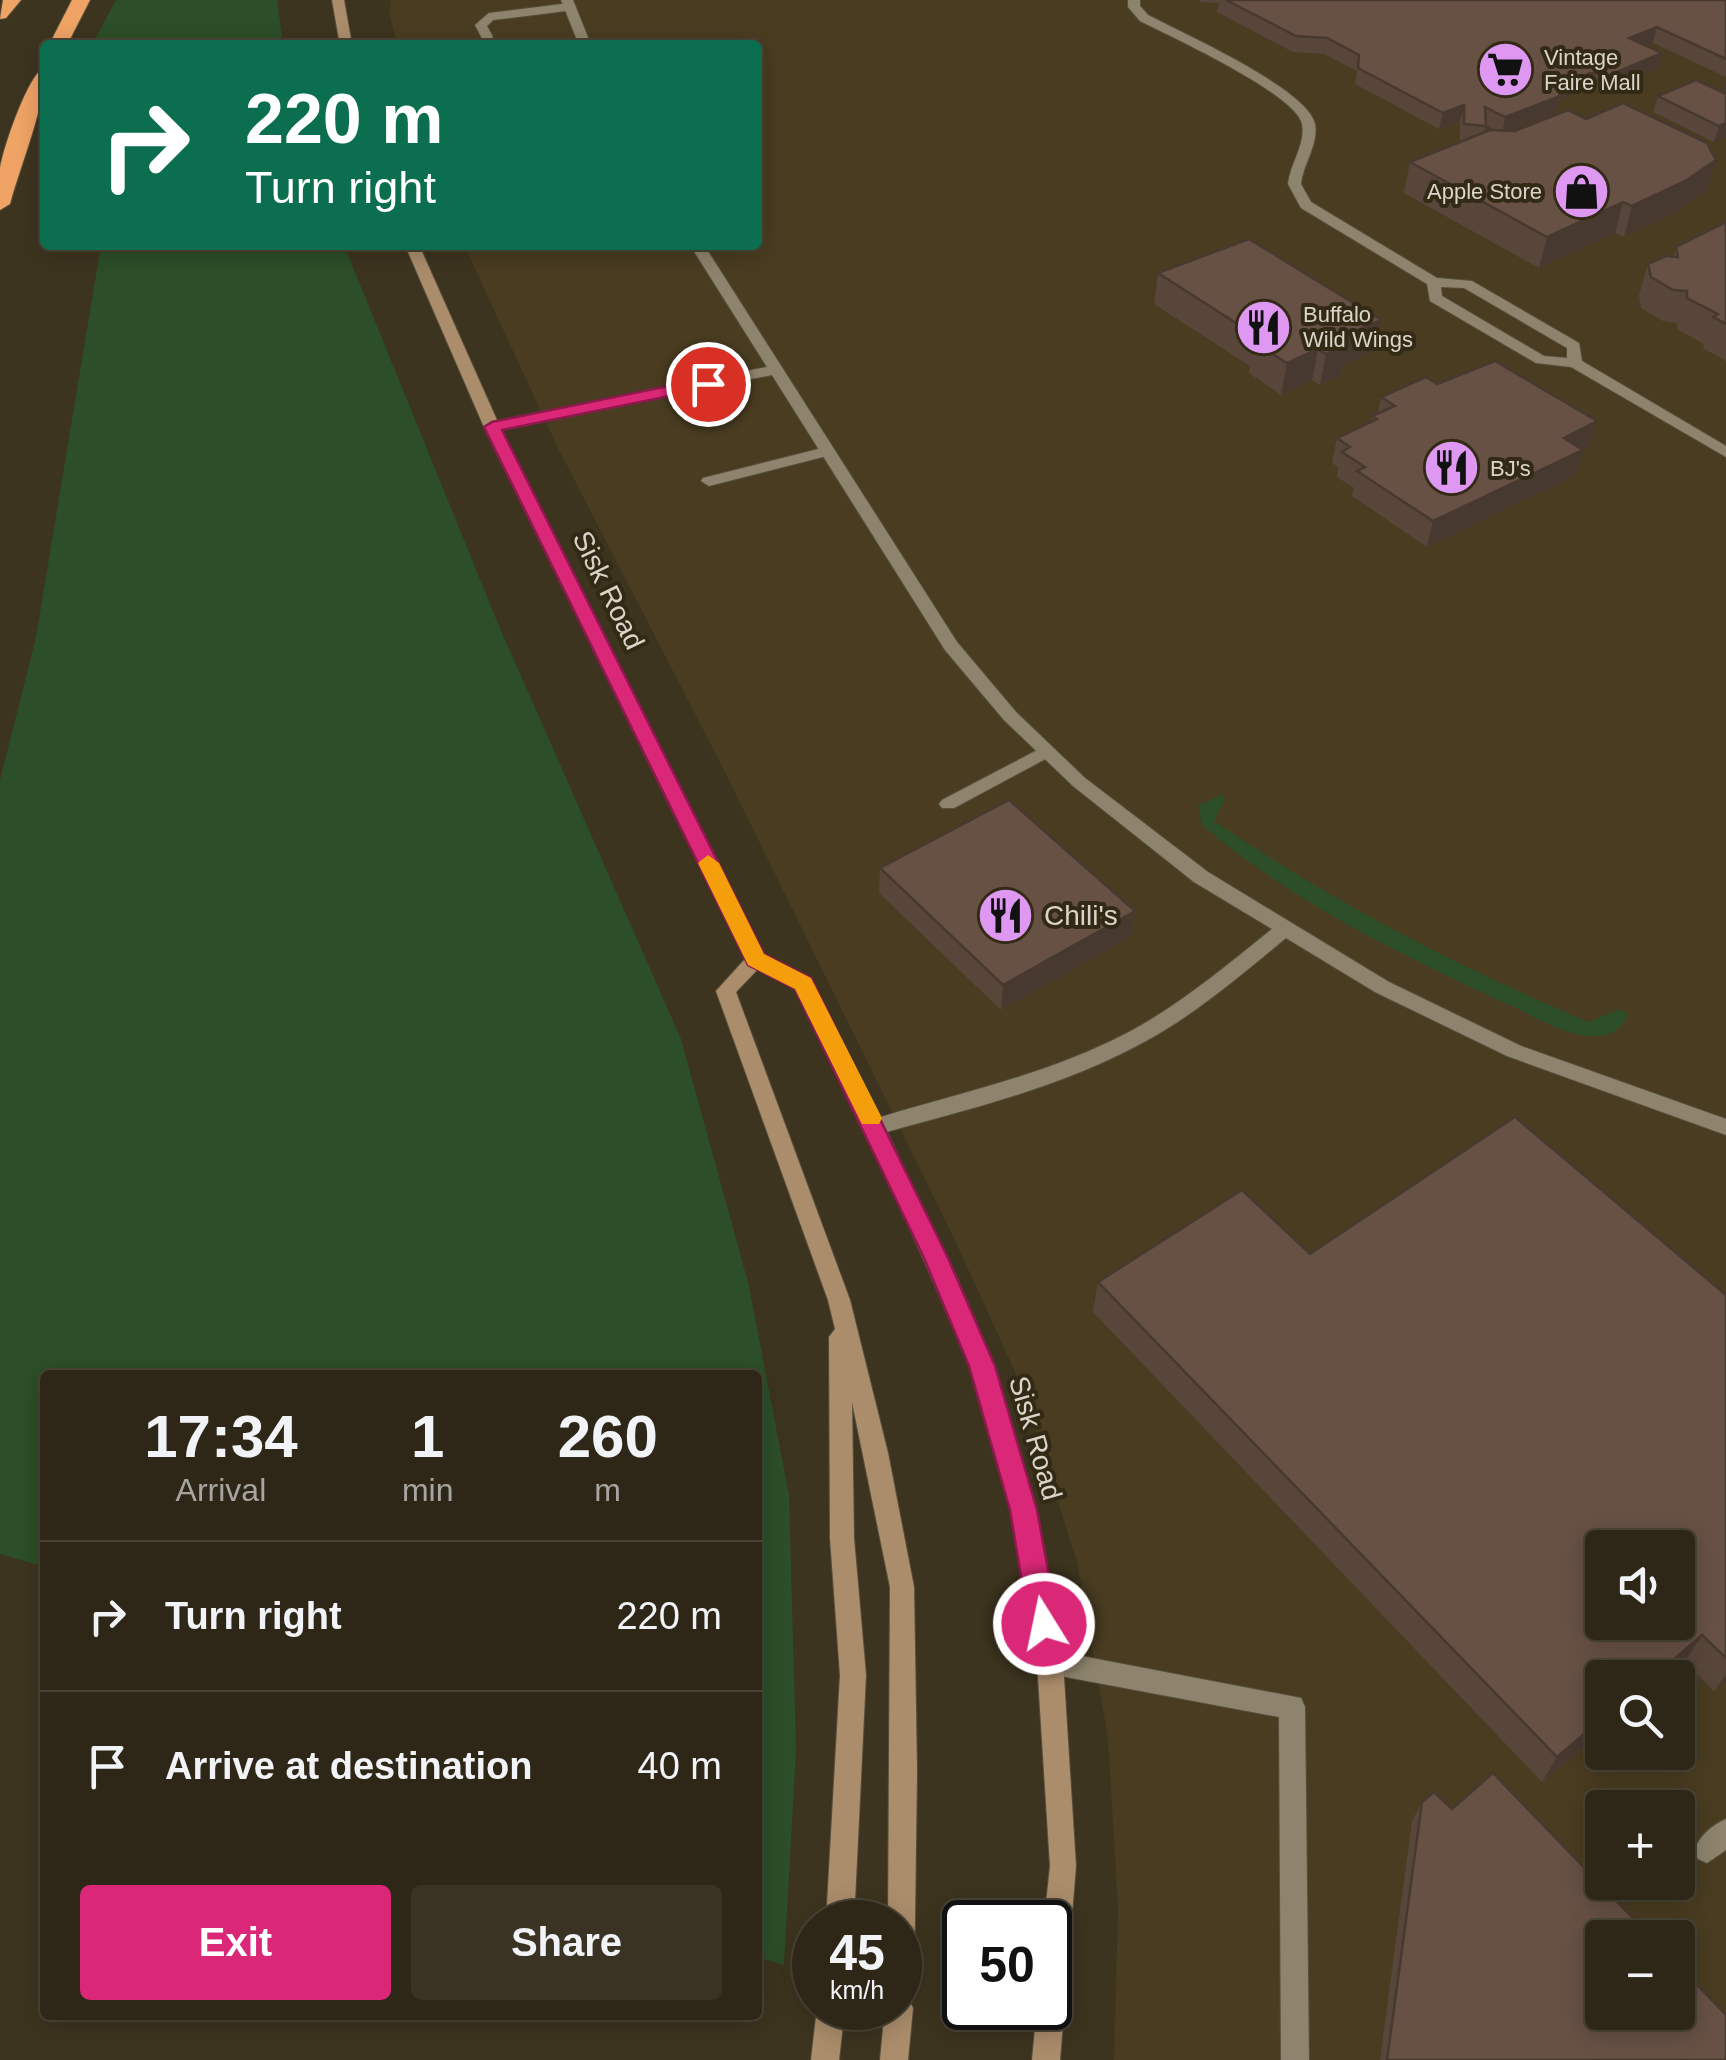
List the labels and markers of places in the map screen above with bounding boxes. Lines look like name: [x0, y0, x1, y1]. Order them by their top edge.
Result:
supermarket icon: Vintage Faire Mall: [1475, 40, 1535, 100]
place label: Vintage Faire Mall: [1544, 45, 1641, 95]
shop icon: Apple Store: [1551, 161, 1611, 221]
place label: Apple Store: [1427, 179, 1542, 204]
restaurant icon: Buffalo Wild Wings: [1234, 297, 1294, 357]
place label: Buffalo Wild Wings: [1303, 302, 1413, 352]
pin: [666, 342, 751, 427]
restaurant icon: BJ's: [1421, 438, 1481, 498]
place label: BJ's: [1490, 456, 1531, 481]
restaurant icon: Chili's: [975, 885, 1035, 945]
place label: Chili's: [1044, 900, 1118, 931]

